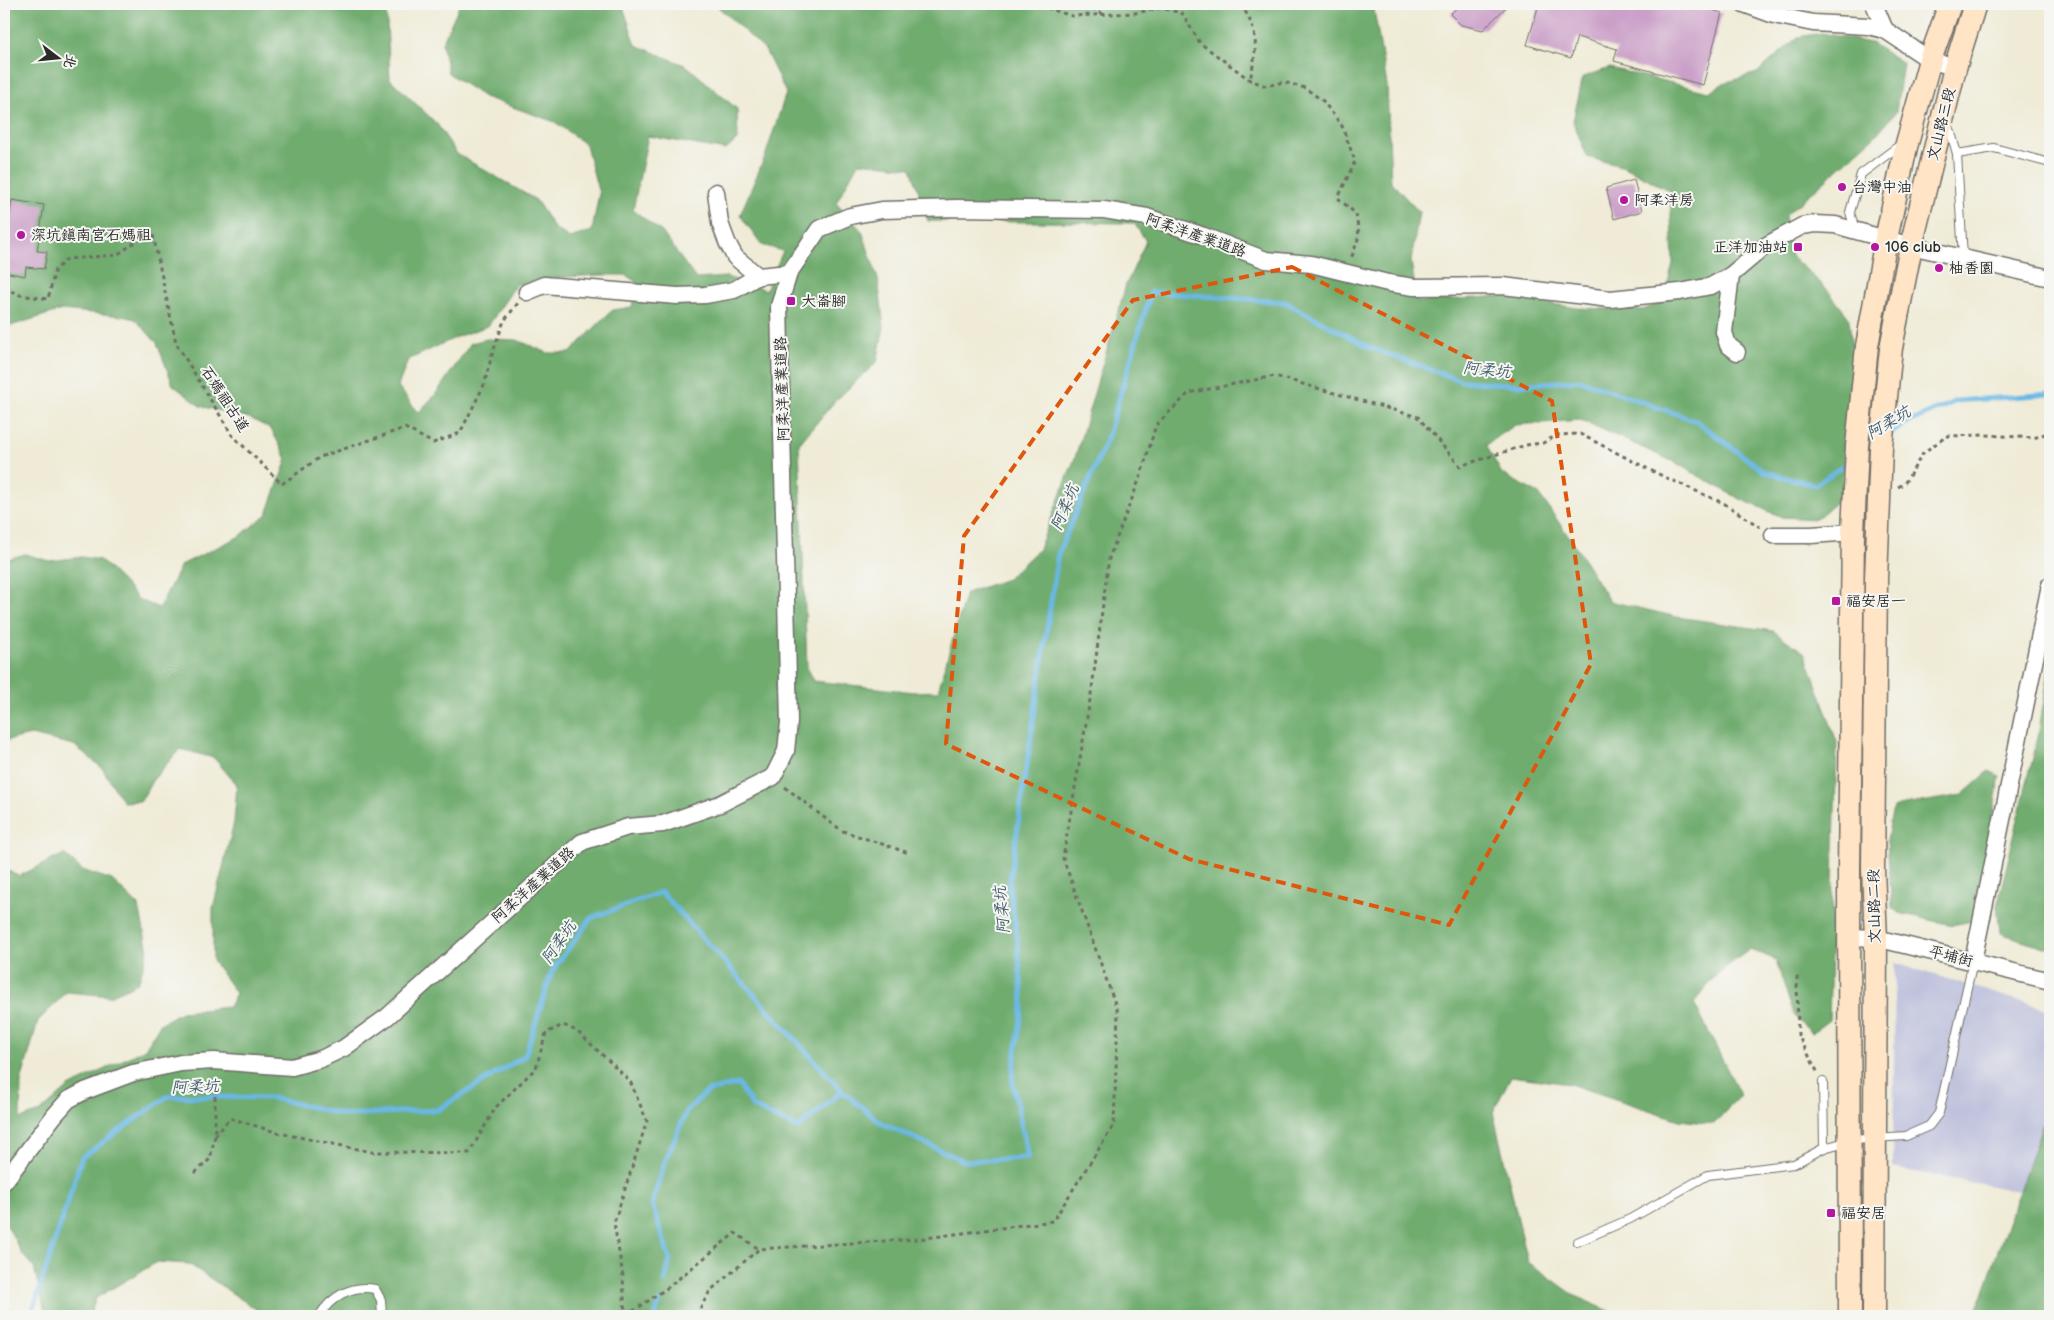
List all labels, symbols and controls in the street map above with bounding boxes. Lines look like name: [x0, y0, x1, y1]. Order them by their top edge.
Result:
north arrow: [32, 32, 82, 82]
text: 北: [60, 52, 80, 71]
street label: 文山路三段: [1923, 85, 1960, 163]
place label: 台灣中油: [1852, 178, 1912, 197]
marker: 台灣中油: [1836, 181, 1848, 193]
place label: 阿柔洋房: [1634, 191, 1694, 210]
marker: 阿柔洋房: [1618, 194, 1630, 206]
street label: 阿柔洋產業道路: [1143, 209, 1249, 262]
place label: 深坑鎮南宮石媽祖: [31, 226, 151, 245]
marker: 深坑鎮南宮石媽祖: [15, 229, 27, 241]
place label: 正洋加油站: [1713, 238, 1788, 257]
place label: 106 club: [1885, 238, 1942, 257]
marker: 正洋加油站: [1792, 241, 1804, 253]
marker: 106 club: [1869, 241, 1881, 253]
place label: 柚香園: [1949, 259, 1994, 278]
marker: 柚香園: [1933, 262, 1945, 274]
place label: 大崙腳: [801, 292, 846, 311]
marker: 大崙腳: [785, 295, 797, 307]
street label: 阿柔洋產業道路: [771, 336, 794, 442]
water label: 阿柔坑: [1462, 359, 1514, 383]
street label: 石媽祖古道: [196, 363, 253, 436]
water label: 阿柔坑: [1863, 402, 1916, 444]
water label: 阿柔坑: [1047, 480, 1084, 533]
place label: 福安居一: [1846, 592, 1906, 611]
marker: 福安居一: [1830, 595, 1842, 607]
street label: 阿柔洋產業道路: [488, 843, 579, 928]
street label: 文山路二段: [1864, 868, 1885, 944]
water label: 阿柔坑: [991, 883, 1014, 935]
water label: 阿柔坑: [538, 916, 582, 968]
street label: 平埔街: [1927, 942, 1975, 971]
water label: 阿柔坑: [171, 1077, 221, 1098]
place label: 福安居: [1841, 1204, 1886, 1223]
marker: 福安居: [1825, 1207, 1837, 1219]

